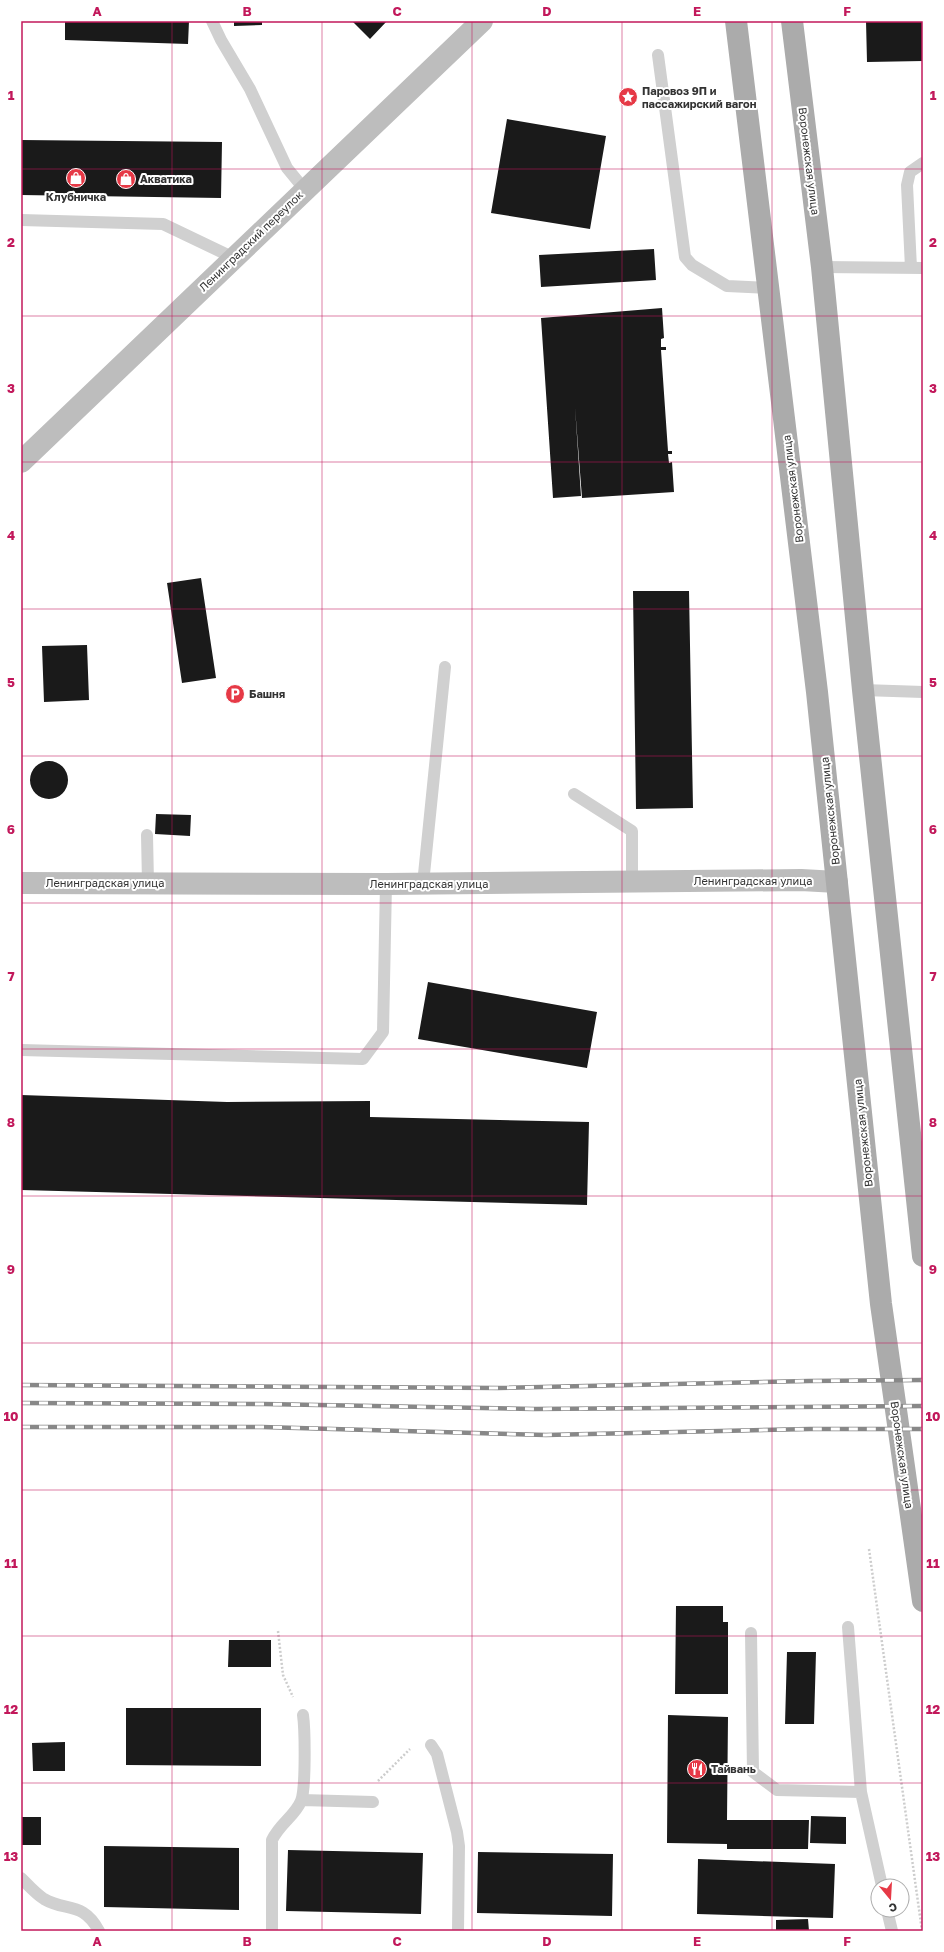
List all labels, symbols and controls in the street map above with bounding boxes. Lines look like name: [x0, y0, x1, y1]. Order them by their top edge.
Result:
text: A: [92, 3, 102, 19]
text: B: [242, 3, 252, 19]
text: C: [392, 3, 402, 19]
text: D: [542, 3, 552, 19]
text: E: [693, 3, 701, 19]
text: F: [843, 3, 851, 19]
place label: Паровоз 9П и пассажирский вагон: [642, 84, 757, 110]
place icon: Паровоз 9П и пассажирский вагон: [617, 86, 639, 108]
text: 1: [8, 87, 15, 103]
text: 1: [930, 87, 937, 103]
street label: Воронежская улица: [796, 106, 823, 216]
shop icon: Клубничка: [65, 167, 87, 189]
shop icon: Акватика: [115, 168, 137, 190]
place label: Акватика: [140, 172, 192, 185]
street label: Ленинградский переулок: [196, 187, 306, 294]
place label: Клубничка: [46, 190, 106, 203]
text: 2: [7, 234, 15, 250]
text: 2: [929, 234, 937, 250]
text: 3: [7, 380, 15, 396]
text: 3: [929, 380, 937, 396]
street label: Воронежская улица: [779, 434, 806, 544]
text: 4: [7, 527, 15, 543]
text: 4: [929, 527, 937, 543]
text: 5: [7, 674, 15, 690]
text: 5: [929, 674, 937, 690]
parking icon: Башня: [224, 683, 246, 705]
place label: Башня: [249, 687, 285, 700]
street label: Воронежская улица: [817, 756, 842, 866]
text: 6: [7, 821, 15, 837]
text: 6: [929, 821, 937, 837]
street label: Ленинградская улица: [694, 874, 812, 887]
street label: Ленинградская улица: [46, 876, 164, 889]
street label: Ленинградская улица: [370, 877, 488, 890]
text: 7: [7, 968, 15, 984]
text: 7: [929, 968, 937, 984]
street label: Воронежская улица: [850, 1078, 875, 1188]
text: 8: [7, 1114, 15, 1130]
text: 8: [929, 1114, 937, 1130]
text: 9: [7, 1261, 15, 1277]
text: 9: [929, 1261, 937, 1277]
street label: Воронежская улица: [889, 1400, 916, 1510]
text: 10: [3, 1408, 19, 1424]
text: 10: [925, 1408, 941, 1424]
text: 11: [4, 1555, 18, 1571]
text: 11: [926, 1555, 940, 1571]
text: 12: [4, 1701, 18, 1717]
text: 12: [926, 1701, 940, 1717]
restaurant icon: Тайвань: [686, 1758, 708, 1780]
place label: Тайвань: [711, 1762, 756, 1775]
text: 13: [4, 1848, 18, 1864]
text: 13: [926, 1848, 940, 1864]
north arrow: [870, 1878, 910, 1918]
text: С: [887, 1901, 899, 1915]
text: A: [92, 1933, 102, 1949]
text: B: [242, 1933, 252, 1949]
text: C: [392, 1933, 402, 1949]
text: D: [542, 1933, 552, 1949]
text: E: [693, 1933, 701, 1949]
text: F: [843, 1933, 851, 1949]

